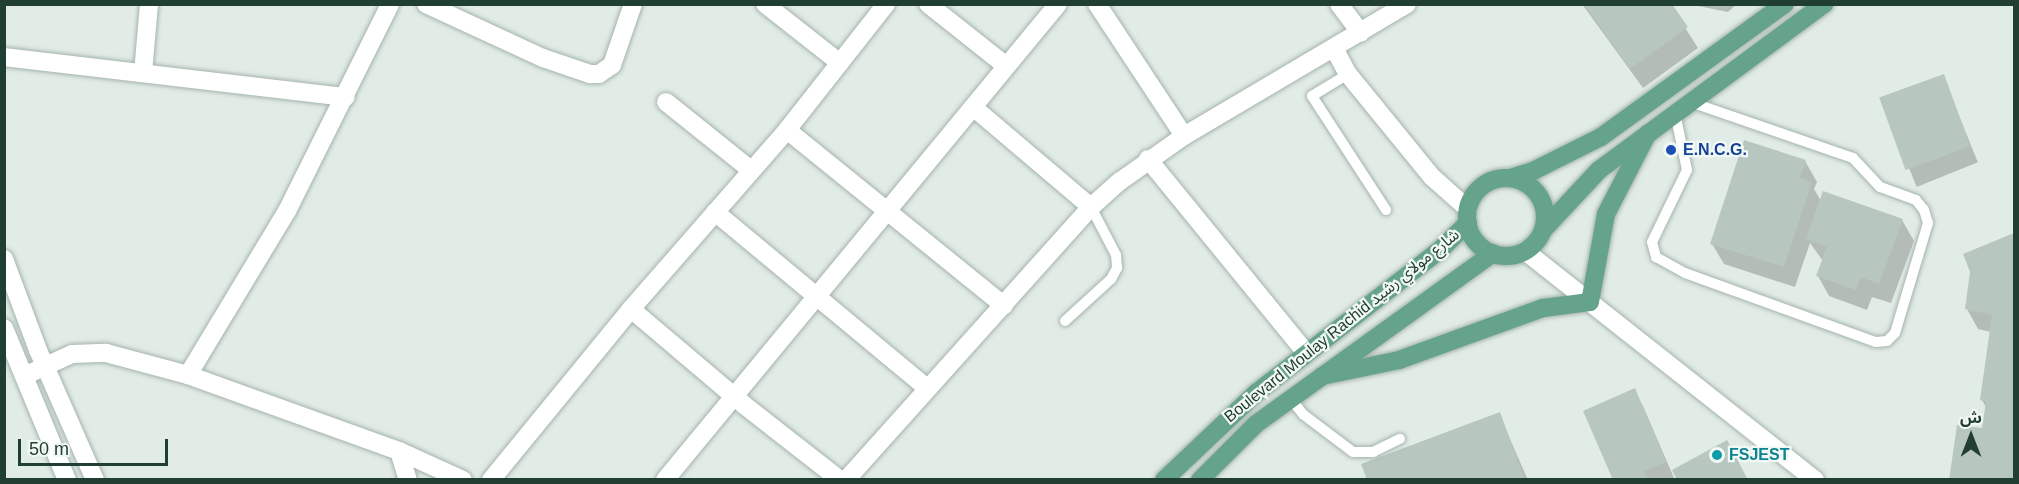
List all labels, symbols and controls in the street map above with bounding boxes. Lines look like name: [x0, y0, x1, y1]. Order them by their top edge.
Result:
place label: E.N.C.G.: [1683, 140, 1747, 160]
marker: E.N.C.G.: [1664, 143, 1678, 157]
street label: Boulevard Moulay Rachid شارع مولاي رشيد: [1221, 225, 1463, 427]
north arrow: [1941, 406, 2001, 466]
text: ش: [1960, 409, 1982, 426]
scale bar: [21, 427, 171, 465]
text: 50 m: [29, 439, 69, 459]
place label: FSJEST: [1729, 445, 1789, 465]
marker: FSJEST: [1710, 448, 1724, 462]

